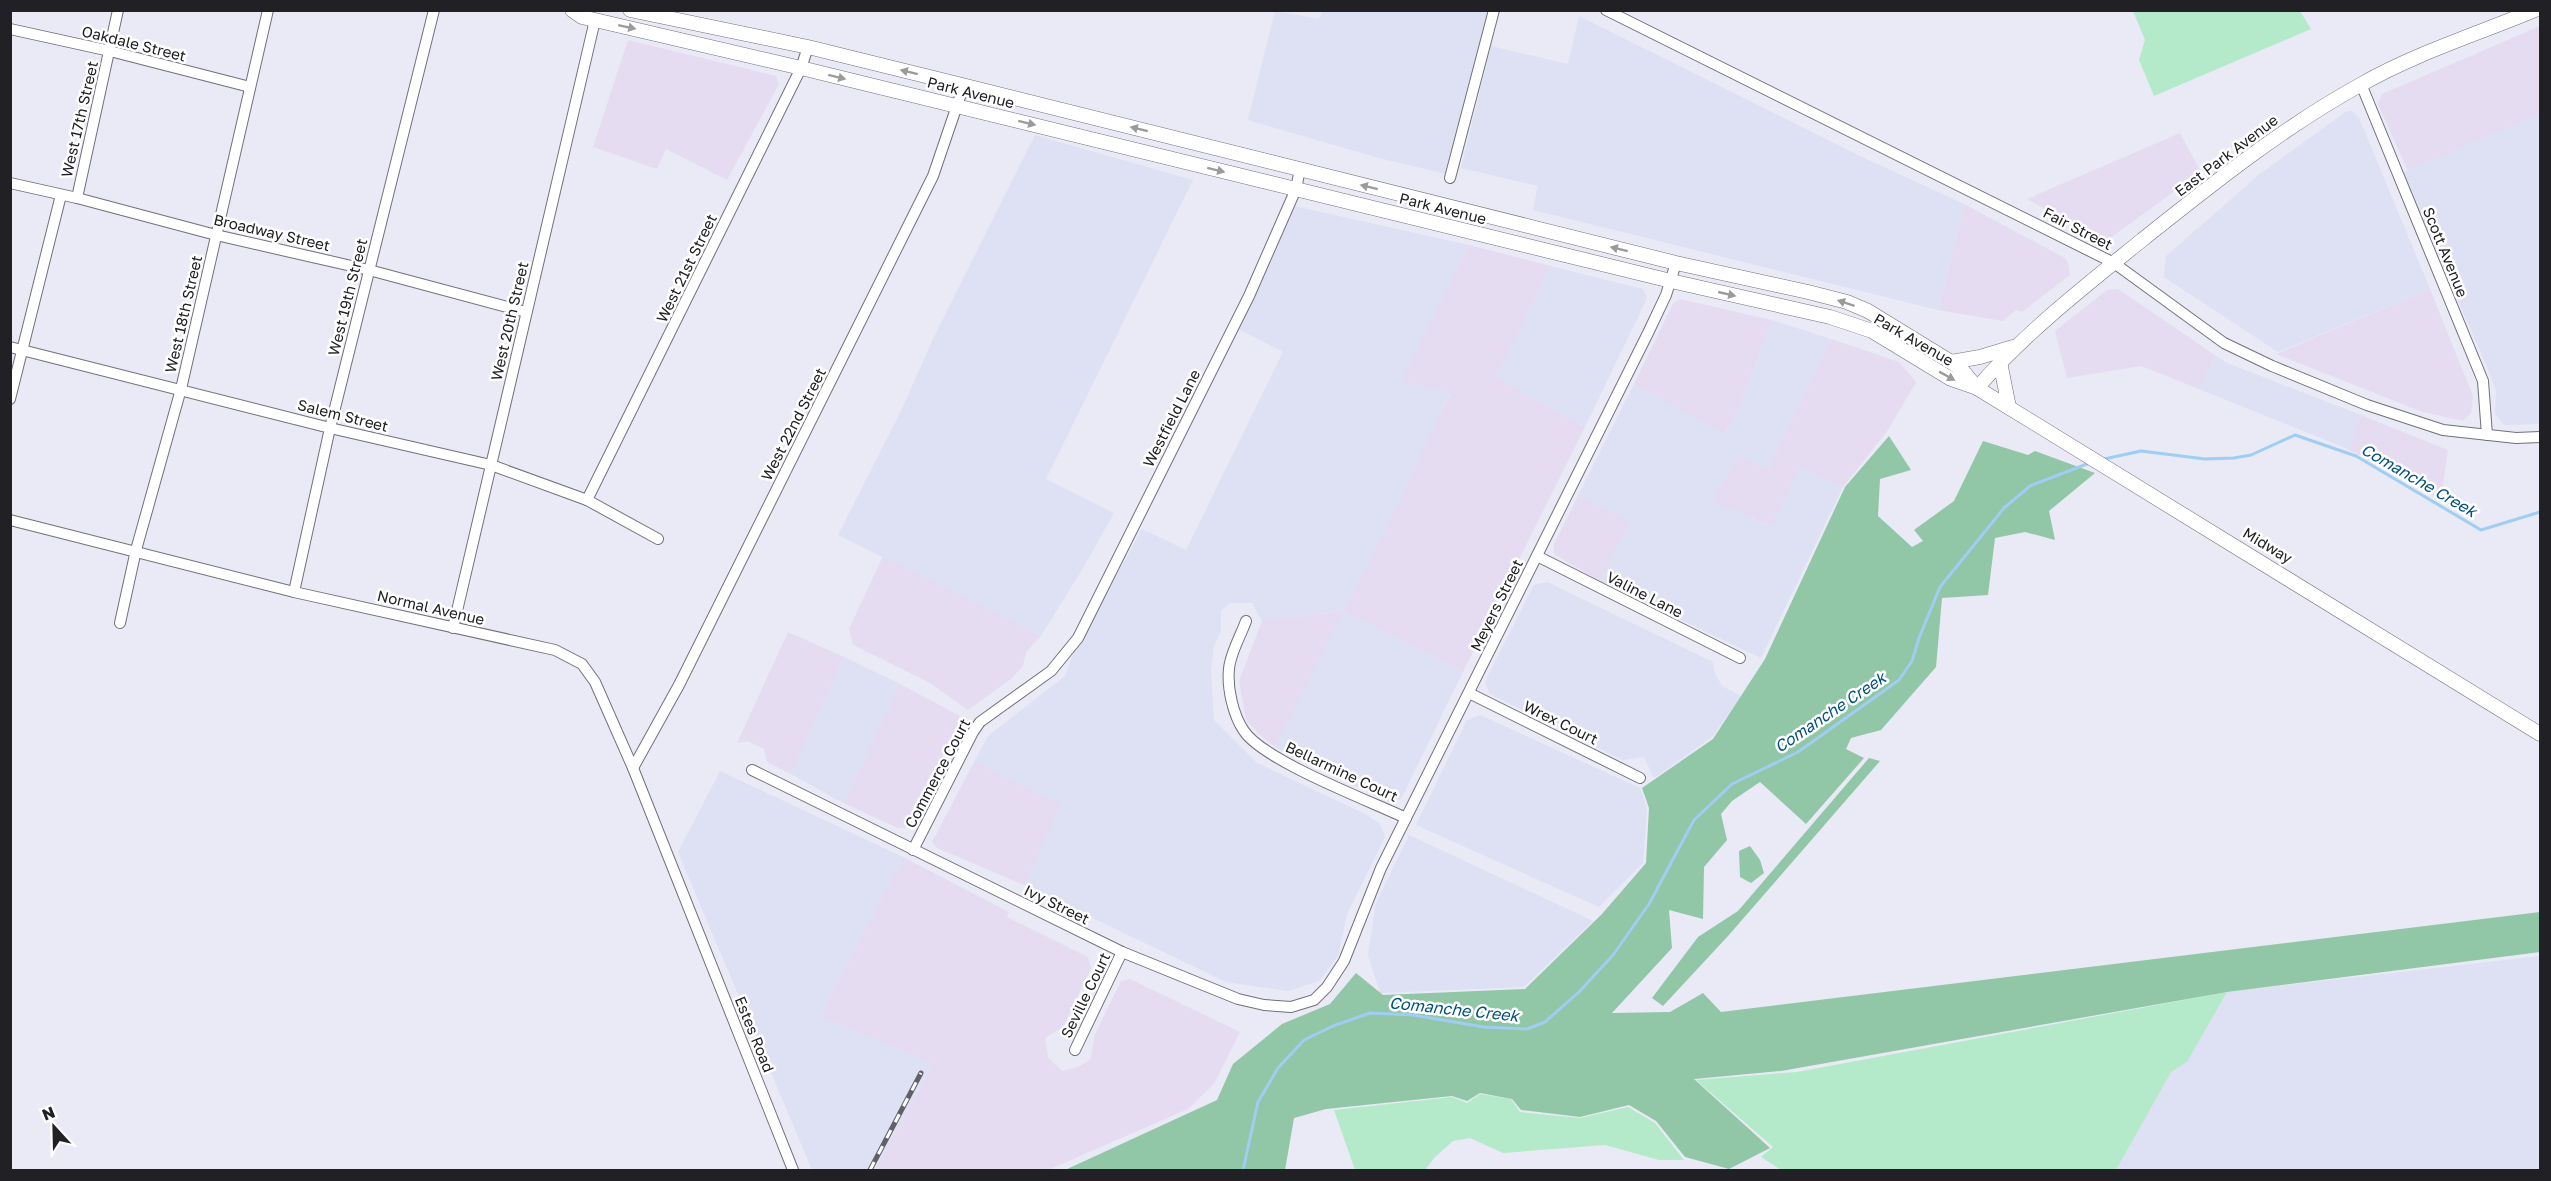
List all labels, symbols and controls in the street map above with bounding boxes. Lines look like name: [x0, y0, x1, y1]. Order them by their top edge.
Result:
street label: Oakdale Street: [80, 21, 188, 65]
one-way arrow: [618, 23, 637, 32]
street label: West 17th Street: [57, 59, 101, 179]
one-way arrow: [900, 66, 918, 76]
one-way arrow: [828, 72, 847, 82]
street label: Park Avenue: [926, 72, 1017, 112]
street label: East Park Avenue: [2171, 110, 2281, 200]
one-way arrow: [1018, 119, 1036, 129]
one-way arrow: [1130, 123, 1148, 133]
one-way arrow: [1207, 165, 1225, 175]
one-way arrow: [1360, 181, 1378, 191]
street label: Park Avenue: [1398, 188, 1489, 228]
street label: Fair Street: [2040, 203, 2116, 253]
street label: Scott Avenue: [2420, 204, 2472, 300]
street label: Broadway Street: [212, 210, 332, 254]
street label: West 21st Street: [652, 211, 720, 325]
street label: West 19th Street: [324, 237, 370, 357]
one-way arrow: [1610, 244, 1629, 254]
street label: West 18th Street: [161, 254, 205, 374]
street label: West 20th Street: [487, 260, 531, 382]
one-way arrow: [1718, 290, 1737, 300]
one-way arrow: [1837, 297, 1855, 307]
street label: Park Avenue: [1871, 309, 1957, 369]
street label: West 22nd Street: [757, 365, 829, 483]
street label: Westfield Lane: [1139, 366, 1204, 470]
one-way arrow: [1939, 371, 1956, 381]
street label: Salem Street: [296, 395, 390, 435]
water label: Comanche Creek: [2358, 439, 2482, 522]
street label: Midway: [2240, 523, 2297, 567]
street label: Meyers Street: [1466, 556, 1526, 654]
street label: Valine Lane: [1604, 567, 1686, 621]
street label: Normal Avenue: [376, 586, 487, 628]
water label: Comanche Creek: [1771, 666, 1891, 757]
street label: Wrex Court: [1521, 696, 1601, 748]
street label: Commerce Court: [901, 715, 973, 831]
street label: Bellarmine Court: [1283, 737, 1401, 805]
street label: Ivy Street: [1022, 881, 1092, 927]
street label: Seville Court: [1057, 949, 1113, 1041]
water label: Comanche Creek: [1388, 992, 1522, 1026]
street label: Estes Road: [732, 993, 778, 1075]
north arrow: [24, 1097, 84, 1157]
text: N: [39, 1102, 58, 1125]

